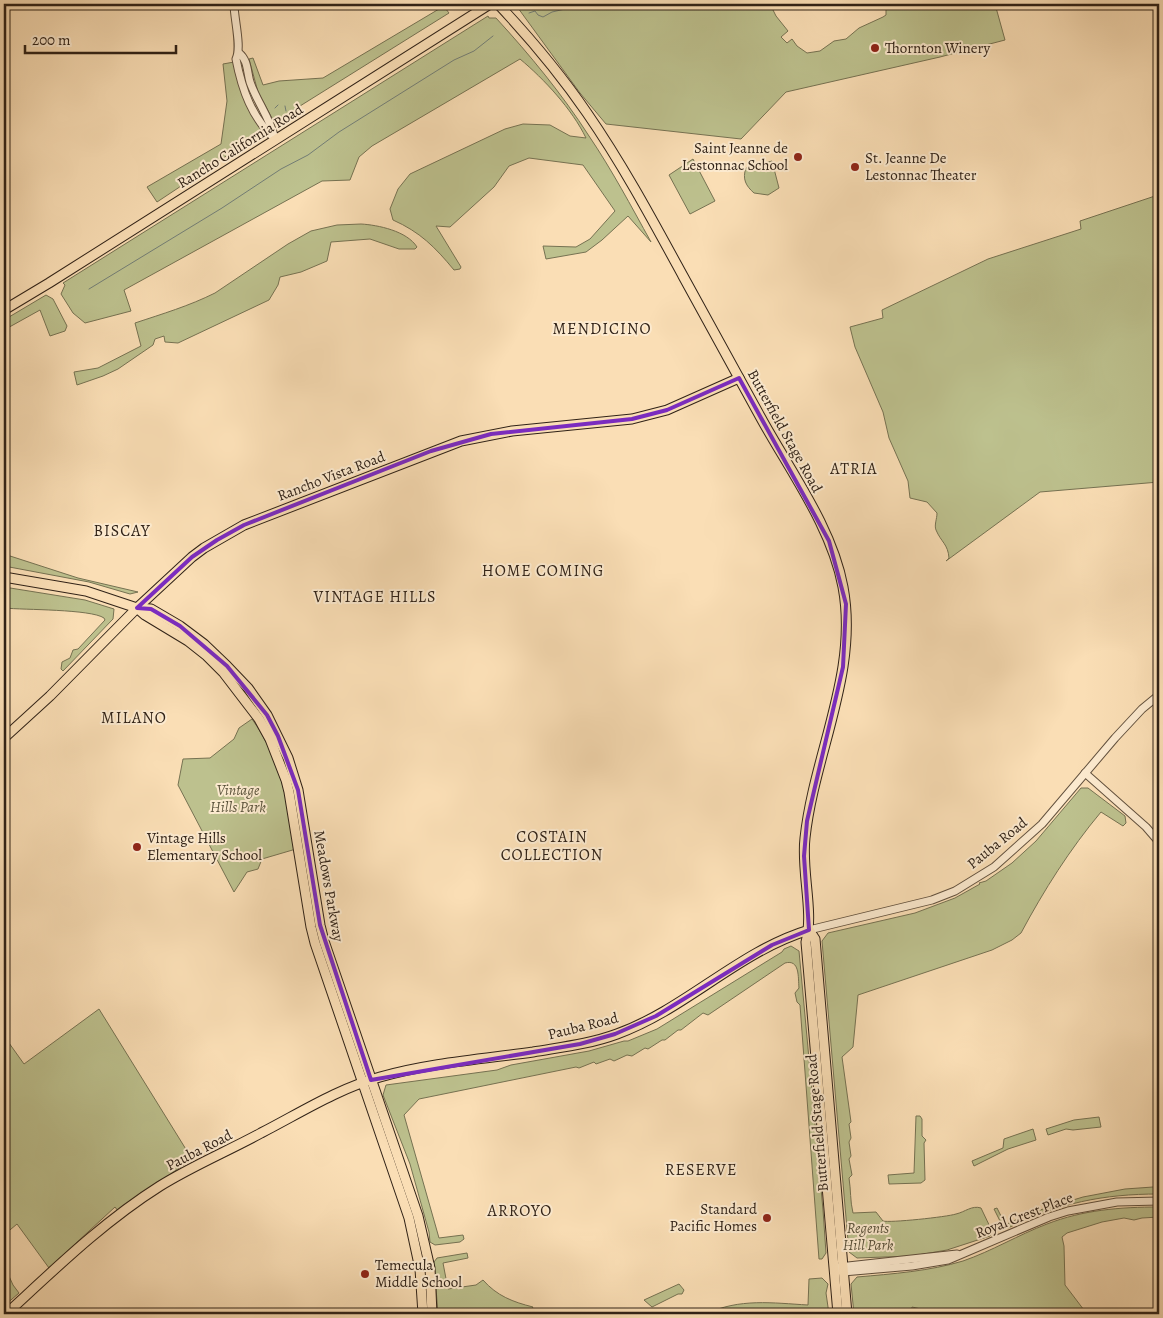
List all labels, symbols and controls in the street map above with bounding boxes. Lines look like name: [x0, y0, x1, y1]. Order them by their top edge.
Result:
scale bar: [25, 22, 176, 54]
text: 200 m: [32, 30, 71, 50]
place label: Thornton Winery: [885, 38, 990, 58]
marker: Thornton Winery: [869, 42, 881, 54]
street label: Rancho California Road: [173, 99, 307, 193]
place label: Saint Jeanne de Lestonnac School: [682, 138, 788, 175]
place label: St. Jeanne De Lestonnac Theater: [865, 148, 977, 185]
marker: Saint Jeanne de Lestonnac School: [792, 151, 804, 163]
marker: St. Jeanne De Lestonnac Theater: [849, 161, 861, 173]
district label: MENDICINO: [553, 318, 651, 340]
street label: Butterfield Stage Road: [743, 366, 828, 497]
street label: Rancho Vista Road: [274, 446, 389, 506]
district label: ATRIA: [829, 458, 878, 480]
district label: BISCAY: [93, 520, 151, 542]
district label: HOME COMING: [482, 560, 604, 582]
district label: VINTAGE HILLS: [313, 586, 436, 608]
district label: MILANO: [101, 707, 167, 729]
park label: Vintage Hills Park: [210, 780, 266, 817]
street label: Pauba Road: [963, 812, 1032, 873]
district label: COSTAIN COLLECTION: [501, 826, 603, 866]
place label: Vintage Hills Elementary School: [146, 828, 262, 865]
street label: Meadows Parkway: [309, 829, 349, 944]
marker: Vintage Hills Elementary School: [131, 841, 143, 853]
street label: Pauba Road: [546, 1007, 621, 1044]
street label: Butterfield Stage Road: [801, 1052, 833, 1193]
street label: Pauba Road: [162, 1124, 236, 1175]
district label: RESERVE: [665, 1159, 737, 1181]
street label: Royal Crest Place: [972, 1187, 1076, 1243]
place label: Standard Pacific Homes: [670, 1199, 758, 1236]
district label: ARROYO: [487, 1200, 552, 1222]
marker: Standard Pacific Homes: [761, 1212, 773, 1224]
park label: Regents Hill Park: [843, 1218, 894, 1255]
place label: Temecula Middle School: [375, 1255, 462, 1292]
marker: Temecula Middle School: [359, 1268, 371, 1280]

